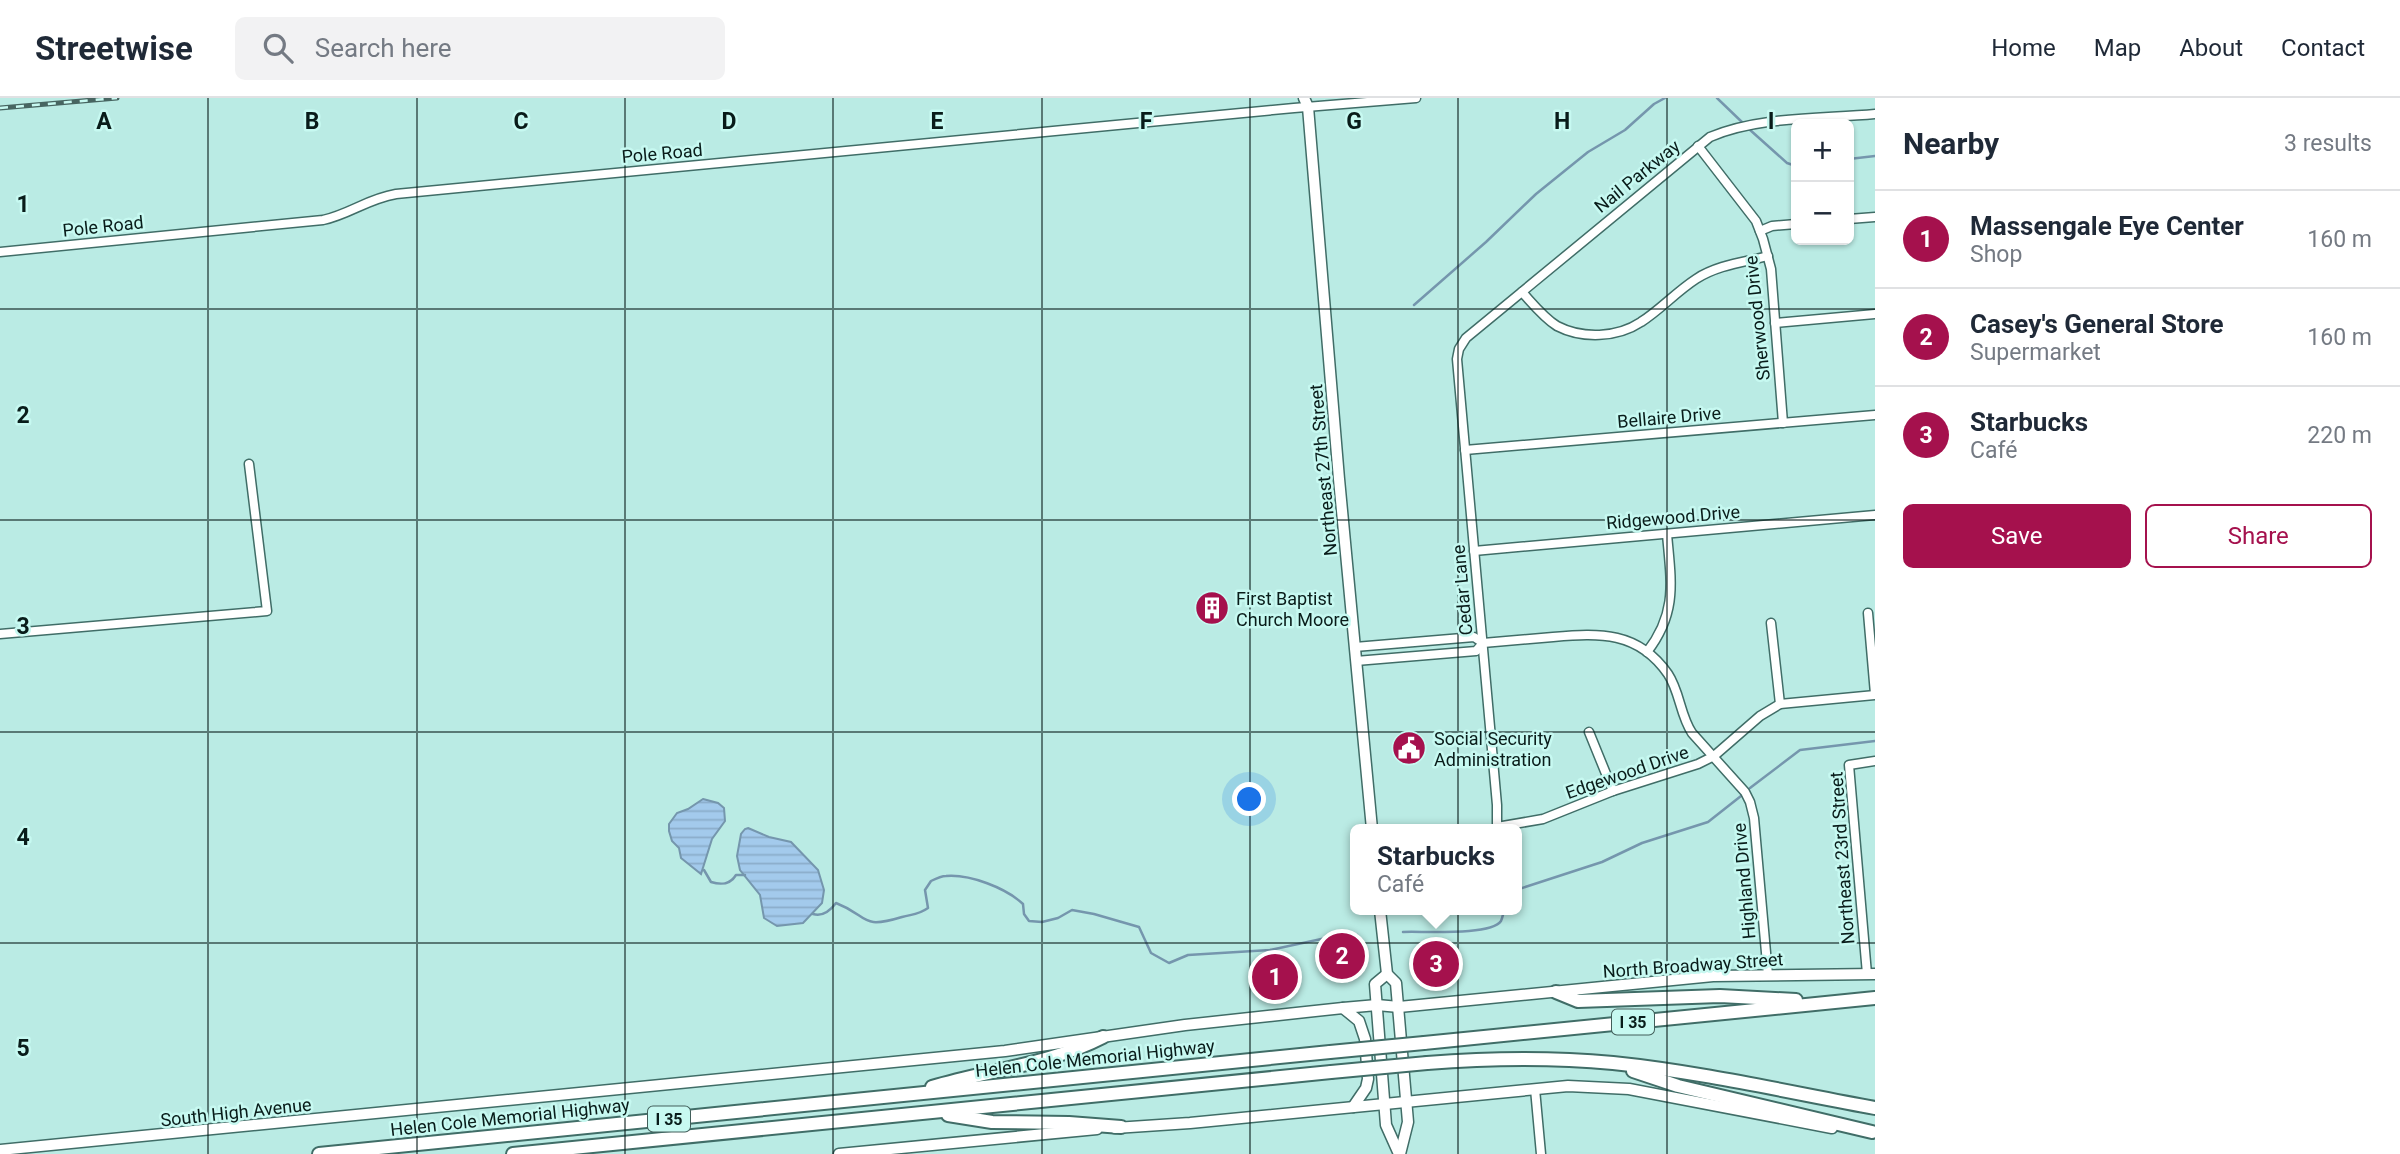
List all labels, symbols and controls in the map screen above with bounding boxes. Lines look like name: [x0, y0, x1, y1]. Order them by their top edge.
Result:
search box: [235, 17, 725, 80]
text: Streetwise: [35, 29, 193, 68]
icon: search: [259, 29, 297, 67]
text: Search here: [315, 33, 452, 63]
text: Home: [1991, 34, 2056, 62]
text: Map: [2094, 34, 2141, 62]
text: About: [2179, 34, 2243, 62]
text: Contact: [2281, 34, 2365, 62]
text: A: [96, 108, 112, 135]
text: B: [305, 108, 319, 135]
text: C: [513, 108, 529, 135]
text: D: [722, 108, 736, 135]
text: E: [931, 108, 944, 135]
text: F: [1140, 108, 1153, 135]
text: G: [1346, 108, 1362, 135]
text: H: [1554, 108, 1570, 135]
text: I: [1768, 108, 1774, 135]
map controls: [1791, 119, 1854, 245]
button: +: [1791, 119, 1854, 182]
text: Nearby: [1903, 126, 1999, 161]
text: 3 results: [2284, 130, 2372, 157]
street label: Nail Parkway: [1590, 135, 1684, 217]
street label: Pole Road: [621, 139, 703, 167]
button: −: [1791, 182, 1854, 245]
text: 1: [16, 191, 30, 218]
street label: Pole Road: [62, 211, 144, 241]
text: Massengale Eye Center: [1970, 211, 2244, 241]
text: 1: [1919, 226, 1933, 253]
text: 160 m: [2307, 226, 2372, 253]
text: Shop: [1970, 241, 2022, 268]
street label: Sherwood Drive: [1740, 254, 1774, 382]
text: Casey's General Store: [1970, 309, 2224, 339]
text: 2: [1919, 324, 1933, 351]
text: 160 m: [2307, 324, 2372, 351]
text: Supermarket: [1970, 339, 2101, 366]
street label: Northeast 27th Street: [1305, 383, 1341, 557]
text: 2: [16, 402, 30, 429]
street label: Bellaire Drive: [1616, 402, 1722, 432]
text: Starbucks: [1970, 407, 2088, 437]
text: 3: [1919, 422, 1933, 449]
text: 220 m: [2307, 422, 2372, 449]
text: Café: [1970, 437, 2017, 464]
street label: Ridgewood Drive: [1605, 501, 1741, 533]
button: Save: [1903, 504, 2131, 568]
button: Share: [2145, 504, 2372, 568]
street label: Cedar Lane: [1448, 544, 1476, 636]
place label: First Baptist Church Moore: [1236, 588, 1349, 630]
building icon: First Baptist Church Moore: [1193, 589, 1231, 627]
text: 3: [16, 613, 30, 640]
place label: Social Security Administration: [1434, 728, 1552, 770]
public building icon: Social Security Administration: [1390, 729, 1428, 767]
street label: Edgewood Drive: [1563, 741, 1691, 803]
street label: Northeast 23rd Street: [1825, 771, 1858, 945]
your location: [1232, 782, 1266, 816]
street label: Highland Drive: [1728, 822, 1760, 940]
text: 4: [16, 824, 30, 851]
popup: [1350, 824, 1522, 915]
text: Starbucks: [1377, 841, 1495, 871]
text: Café: [1377, 871, 1424, 898]
pin: 2: [1319, 930, 1365, 982]
pin: 3: [1413, 938, 1459, 990]
street label: North Broadway Street: [1602, 948, 1784, 982]
pin: 1: [1252, 951, 1298, 1003]
road number: I 35: [1612, 1010, 1654, 1034]
text: 5: [16, 1035, 30, 1062]
street label: Helen Cole Memorial Highway: [974, 1035, 1216, 1081]
street label: South High Avenue: [159, 1094, 313, 1130]
street label: Helen Cole Memorial Highway: [389, 1094, 631, 1140]
road number: I 35: [648, 1107, 690, 1132]

